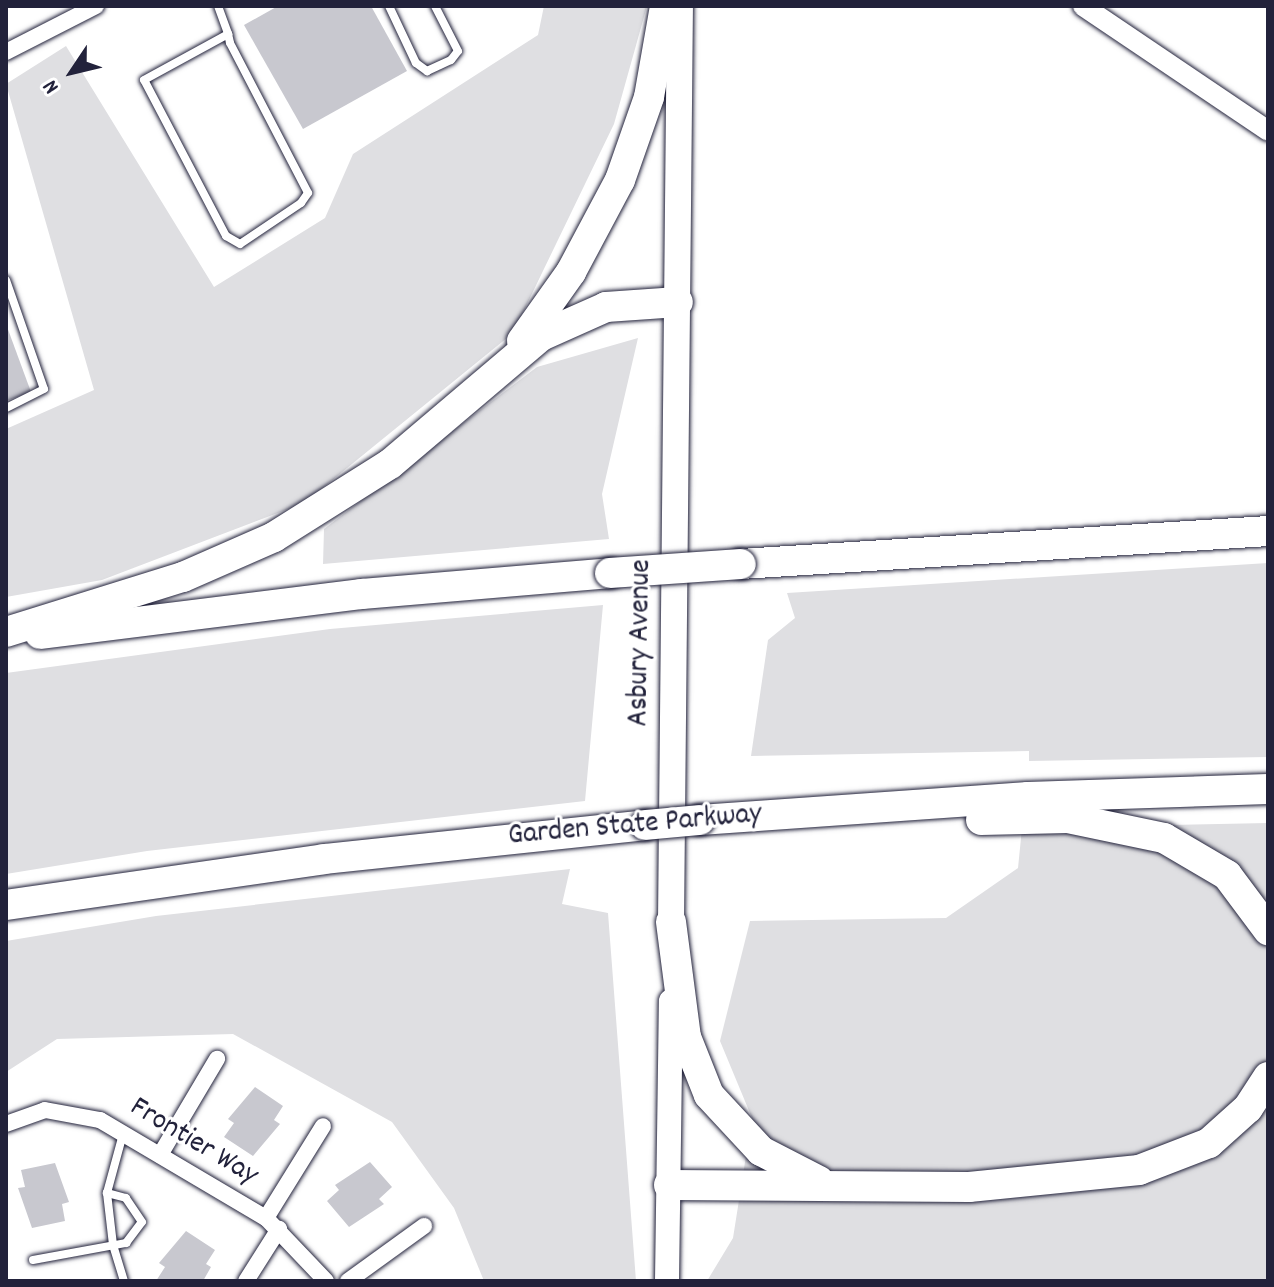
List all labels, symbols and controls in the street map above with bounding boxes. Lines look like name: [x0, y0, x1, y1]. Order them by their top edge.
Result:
north arrow: [32, 32, 112, 112]
text: N: [36, 73, 68, 99]
street label: Asbury Avenue: [623, 559, 661, 727]
street label: Garden State Parkway: [507, 798, 763, 856]
street label: Frontier Way: [122, 1091, 264, 1195]

